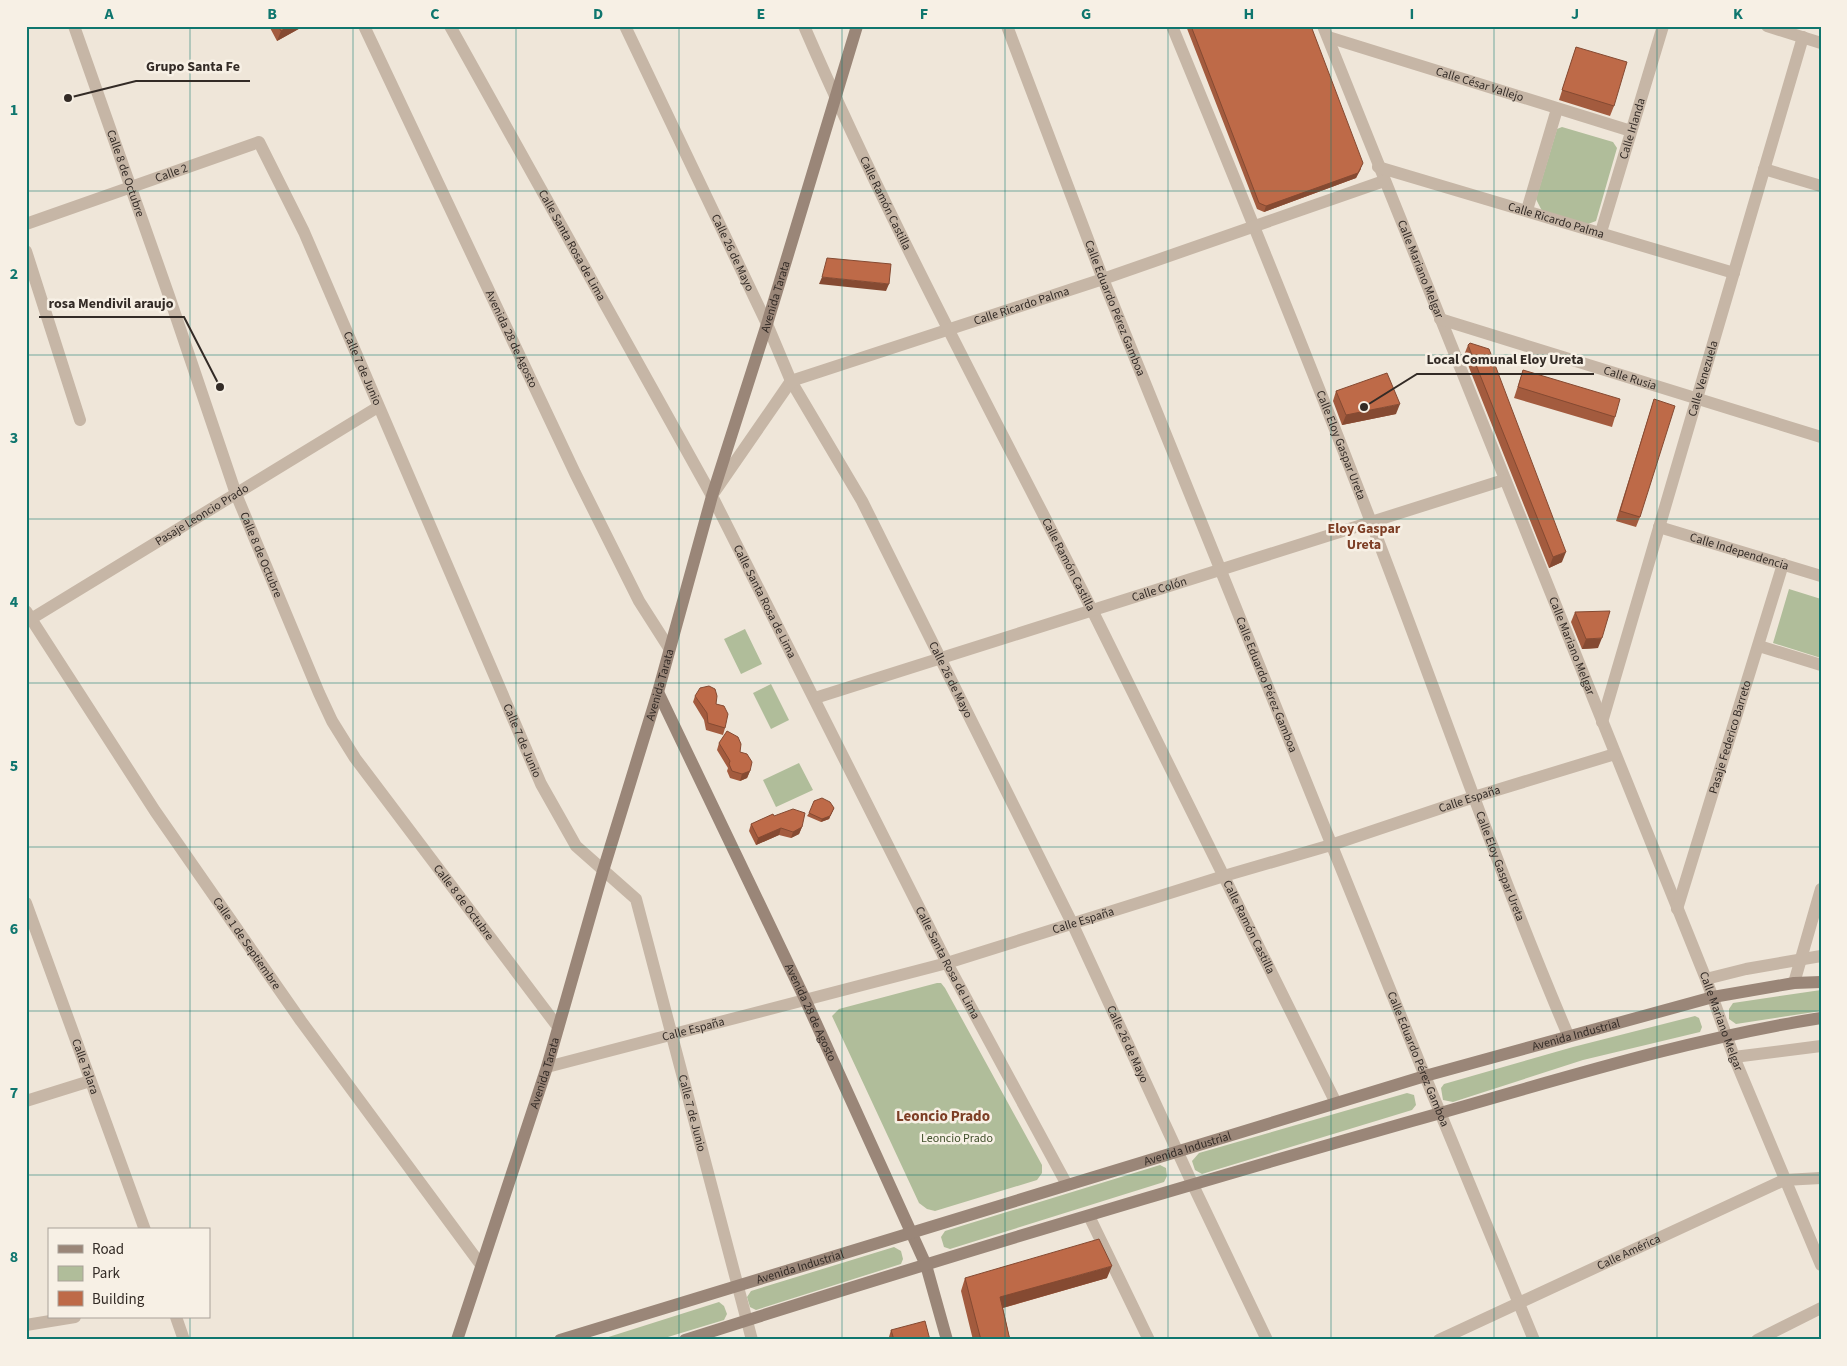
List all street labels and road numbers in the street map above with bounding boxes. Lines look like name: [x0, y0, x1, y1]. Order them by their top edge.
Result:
street label: Calle César Vallejo: [1434, 63, 1526, 106]
street label: Calle Irlanda: [1615, 96, 1650, 161]
street label: Calle 8 de Octubre: [102, 127, 149, 219]
street label: Calle Ramón Castilla: [855, 153, 915, 253]
street label: Calle 2: [153, 160, 190, 187]
street label: Calle Santa Rosa de Lima: [534, 187, 610, 304]
street label: Calle Ricardo Palma: [1506, 198, 1606, 243]
street label: Calle 26 de Mayo: [707, 211, 758, 294]
street label: Calle Mariano Melgar: [1393, 218, 1448, 322]
street label: Calle Eduardo Pérez Gamboa: [1080, 238, 1149, 379]
street label: Avenida Tarata: [757, 259, 795, 335]
street label: Calle Ricardo Palma: [971, 283, 1071, 330]
street label: Avenida 28 de Agosto: [481, 287, 542, 391]
street label: Calle 7 de Junio: [339, 329, 385, 408]
street label: Calle Venezuela: [1684, 339, 1722, 419]
street label: Calle Rusia: [1601, 362, 1659, 395]
street label: Calle Eloy Gaspar Ureta: [1312, 388, 1370, 503]
street label: Pasaje Leoncio Prado: [152, 480, 252, 550]
street label: Calle 8 de Octubre: [235, 509, 286, 600]
street label: Calle Ramón Castilla: [1037, 515, 1099, 614]
street label: Calle Independencia: [1688, 529, 1791, 575]
street label: Calle Santa Rosa de Lima: [729, 542, 800, 661]
street label: Calle Colón: [1130, 573, 1189, 606]
street label: Calle Mariano Melgar: [1544, 594, 1599, 699]
street label: Calle Eduardo Pérez Gamboa: [1231, 614, 1301, 755]
street label: Calle 26 de Mayo: [924, 639, 977, 721]
street label: Avenida Tarata: [642, 647, 678, 723]
street label: Pasaje Federico Barreto: [1705, 678, 1756, 796]
street label: Calle 7 de Junio: [498, 701, 545, 780]
street label: Calle España: [1437, 781, 1503, 817]
street label: Calle Eloy Gaspar Ureta: [1471, 809, 1529, 924]
street label: Calle 8 de Octubre: [429, 861, 498, 944]
street label: Calle Ramón Castilla: [1218, 877, 1279, 977]
street label: Calle 1 de Septiembre: [208, 894, 285, 993]
street label: Calle España: [1050, 903, 1116, 938]
street label: Calle Santa Rosa de Lima: [911, 904, 984, 1022]
street label: Avenida 28 de Agosto: [780, 961, 840, 1064]
street label: Calle Mariano Melgar: [1695, 969, 1747, 1075]
street label: Calle Eduardo Pérez Gamboa: [1383, 989, 1453, 1130]
street label: Calle 26 de Mayo: [1102, 1003, 1153, 1086]
street label: Calle España: [660, 1013, 726, 1046]
street label: Avenida Industrial: [1530, 1015, 1622, 1055]
street label: Avenida Tarata: [526, 1035, 564, 1111]
street label: Calle Talara: [67, 1036, 103, 1097]
street label: Calle 7 de Junio: [674, 1073, 710, 1154]
street label: Avenida Industrial: [1142, 1128, 1233, 1170]
street label: Calle América: [1594, 1230, 1663, 1275]
street label: Avenida Industrial: [754, 1246, 846, 1289]

